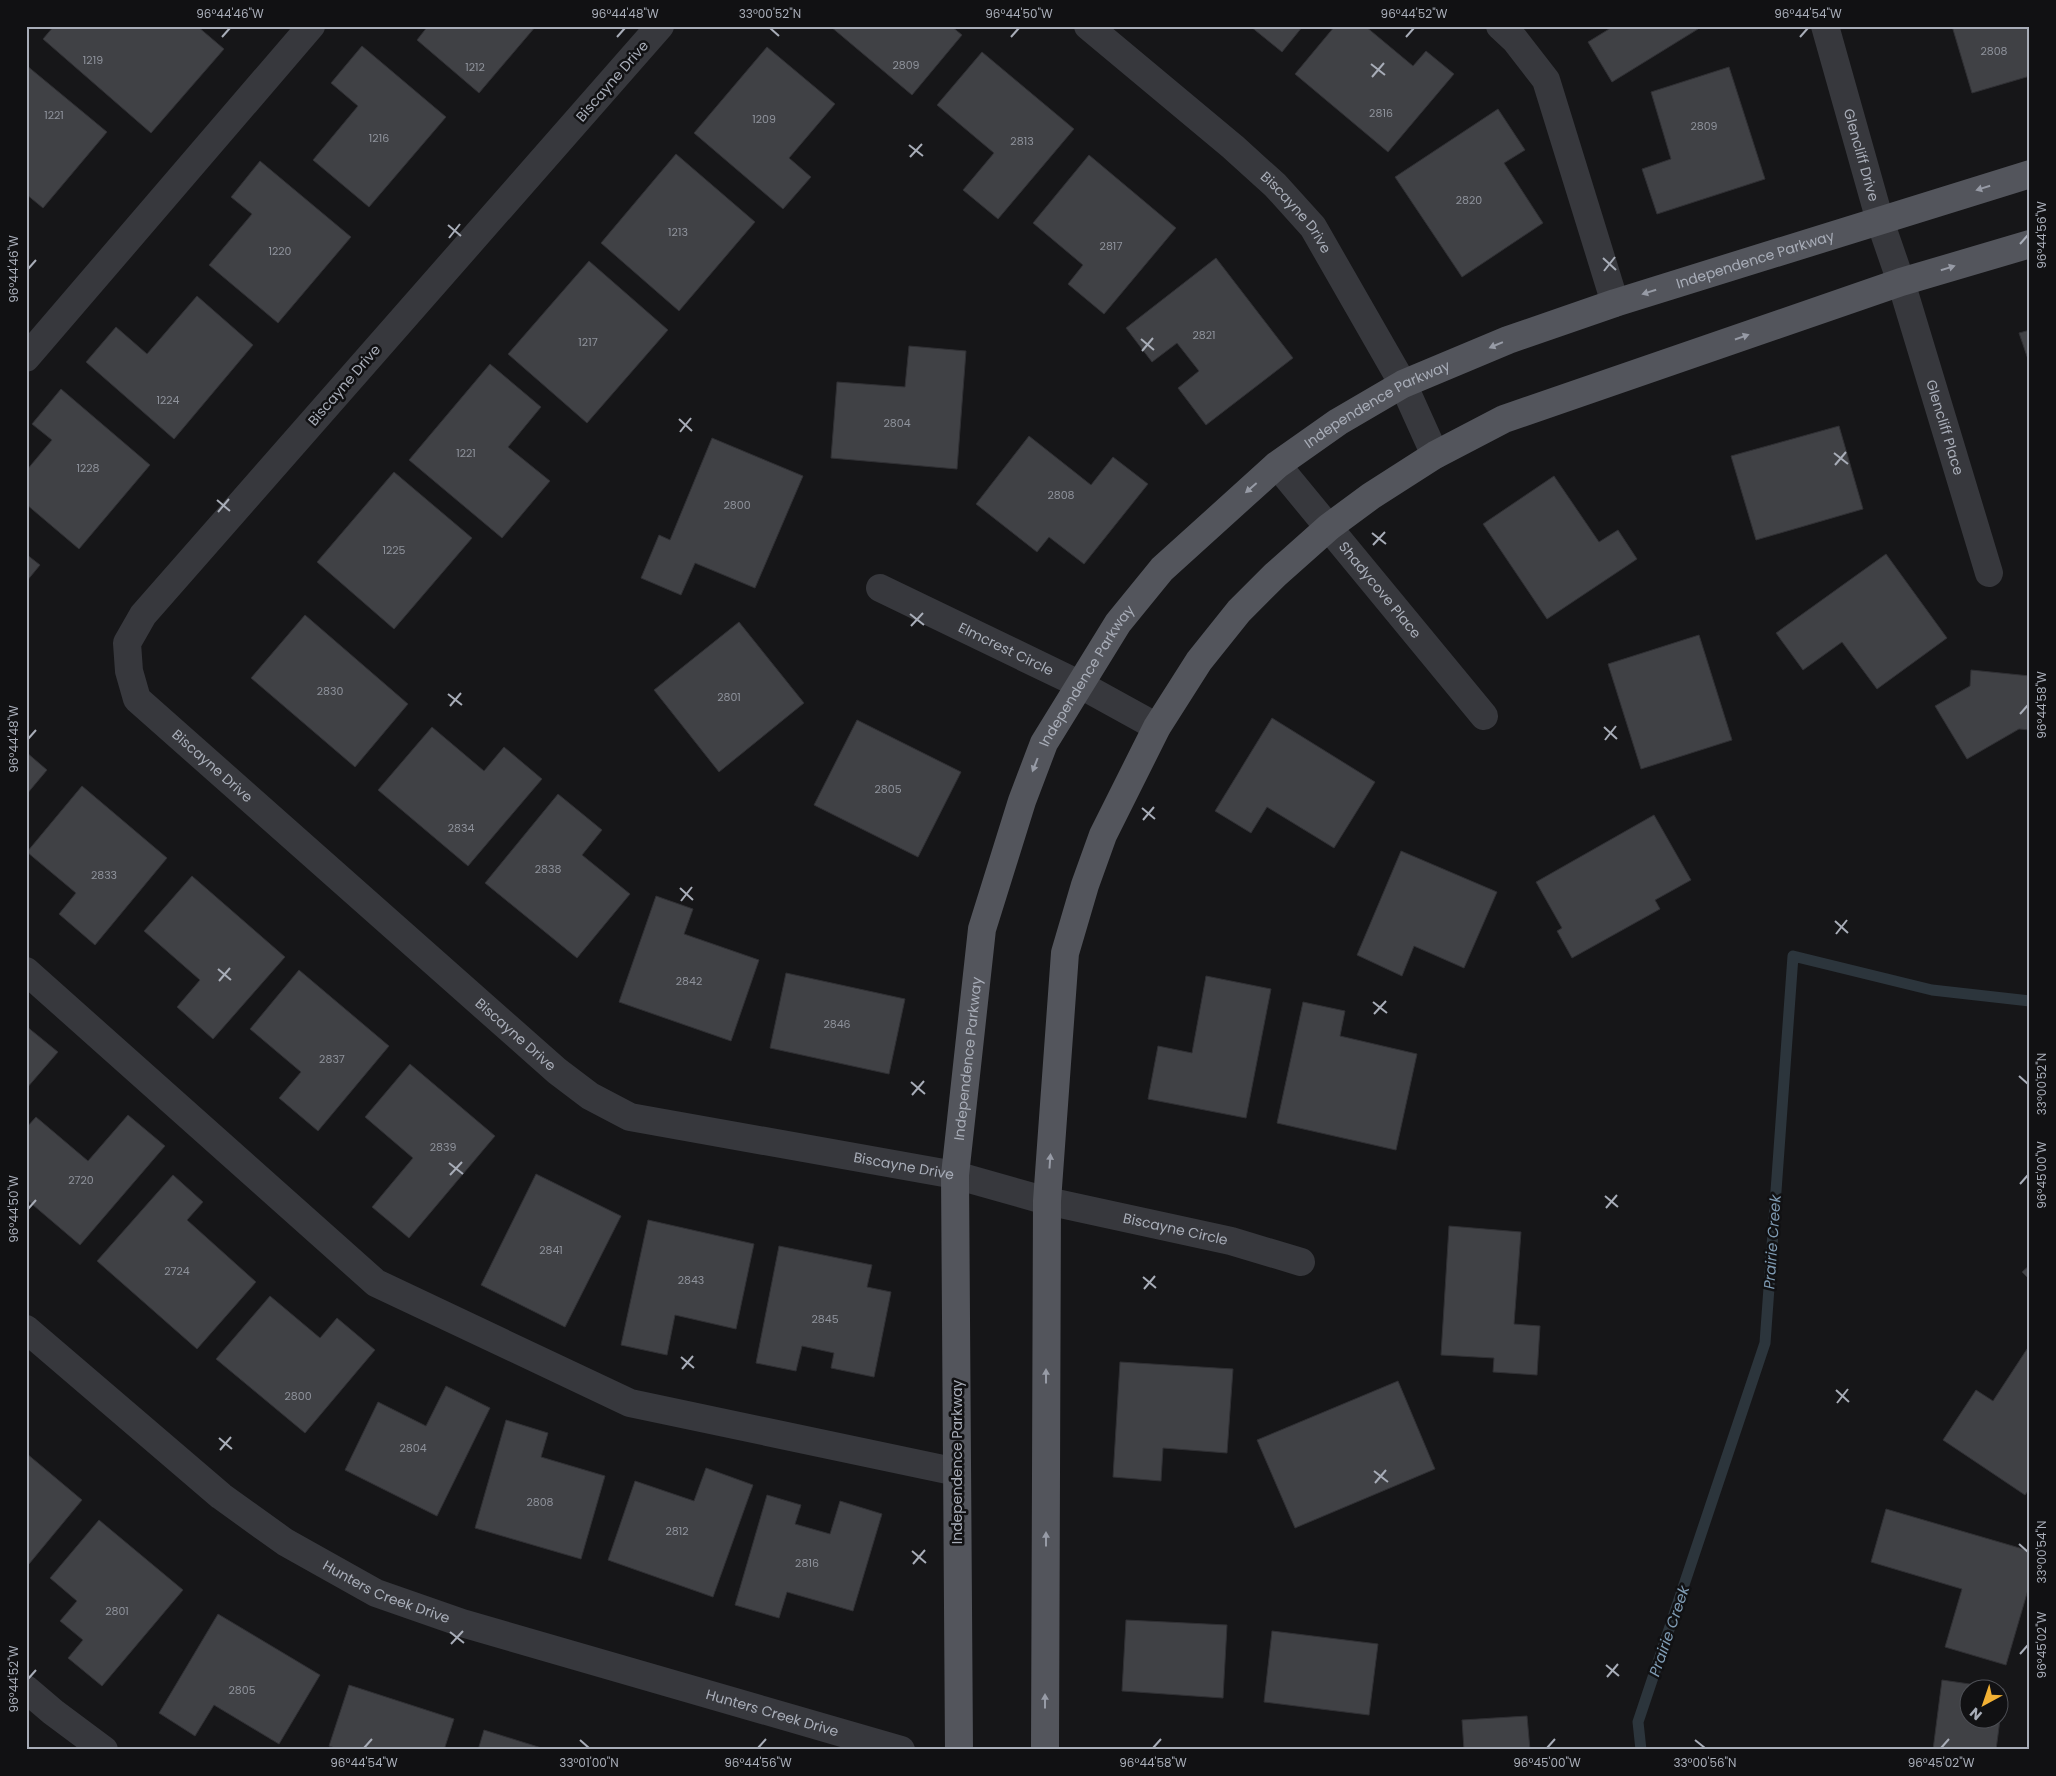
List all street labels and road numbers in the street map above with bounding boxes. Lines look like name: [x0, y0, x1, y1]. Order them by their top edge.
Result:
street label: Biscayne Drive: [571, 36, 653, 126]
street label: Glencliff Drive: [1839, 106, 1884, 204]
street label: Biscayne Drive: [1256, 167, 1336, 257]
street label: Independence Parkway: [1674, 225, 1837, 293]
street label: Biscayne Drive: [303, 340, 385, 430]
street label: Independence Parkway: [1300, 355, 1453, 453]
street label: Glencliff Place: [1921, 377, 1969, 478]
street label: Shadycove Place: [1334, 537, 1426, 643]
street label: Independence Parkway: [1034, 601, 1139, 749]
street label: Elmcrest Circle: [955, 617, 1057, 681]
street label: Biscayne Drive: [168, 725, 257, 807]
street label: Independence Parkway: [949, 976, 987, 1142]
street label: Biscayne Drive: [471, 993, 561, 1076]
street label: Biscayne Drive: [852, 1147, 956, 1185]
street label: Biscayne Circle: [1121, 1208, 1230, 1250]
street label: Independence Parkway: [947, 1380, 967, 1544]
street label: Hunters Creek Drive: [319, 1555, 453, 1628]
street label: Hunters Creek Drive: [704, 1684, 841, 1742]

